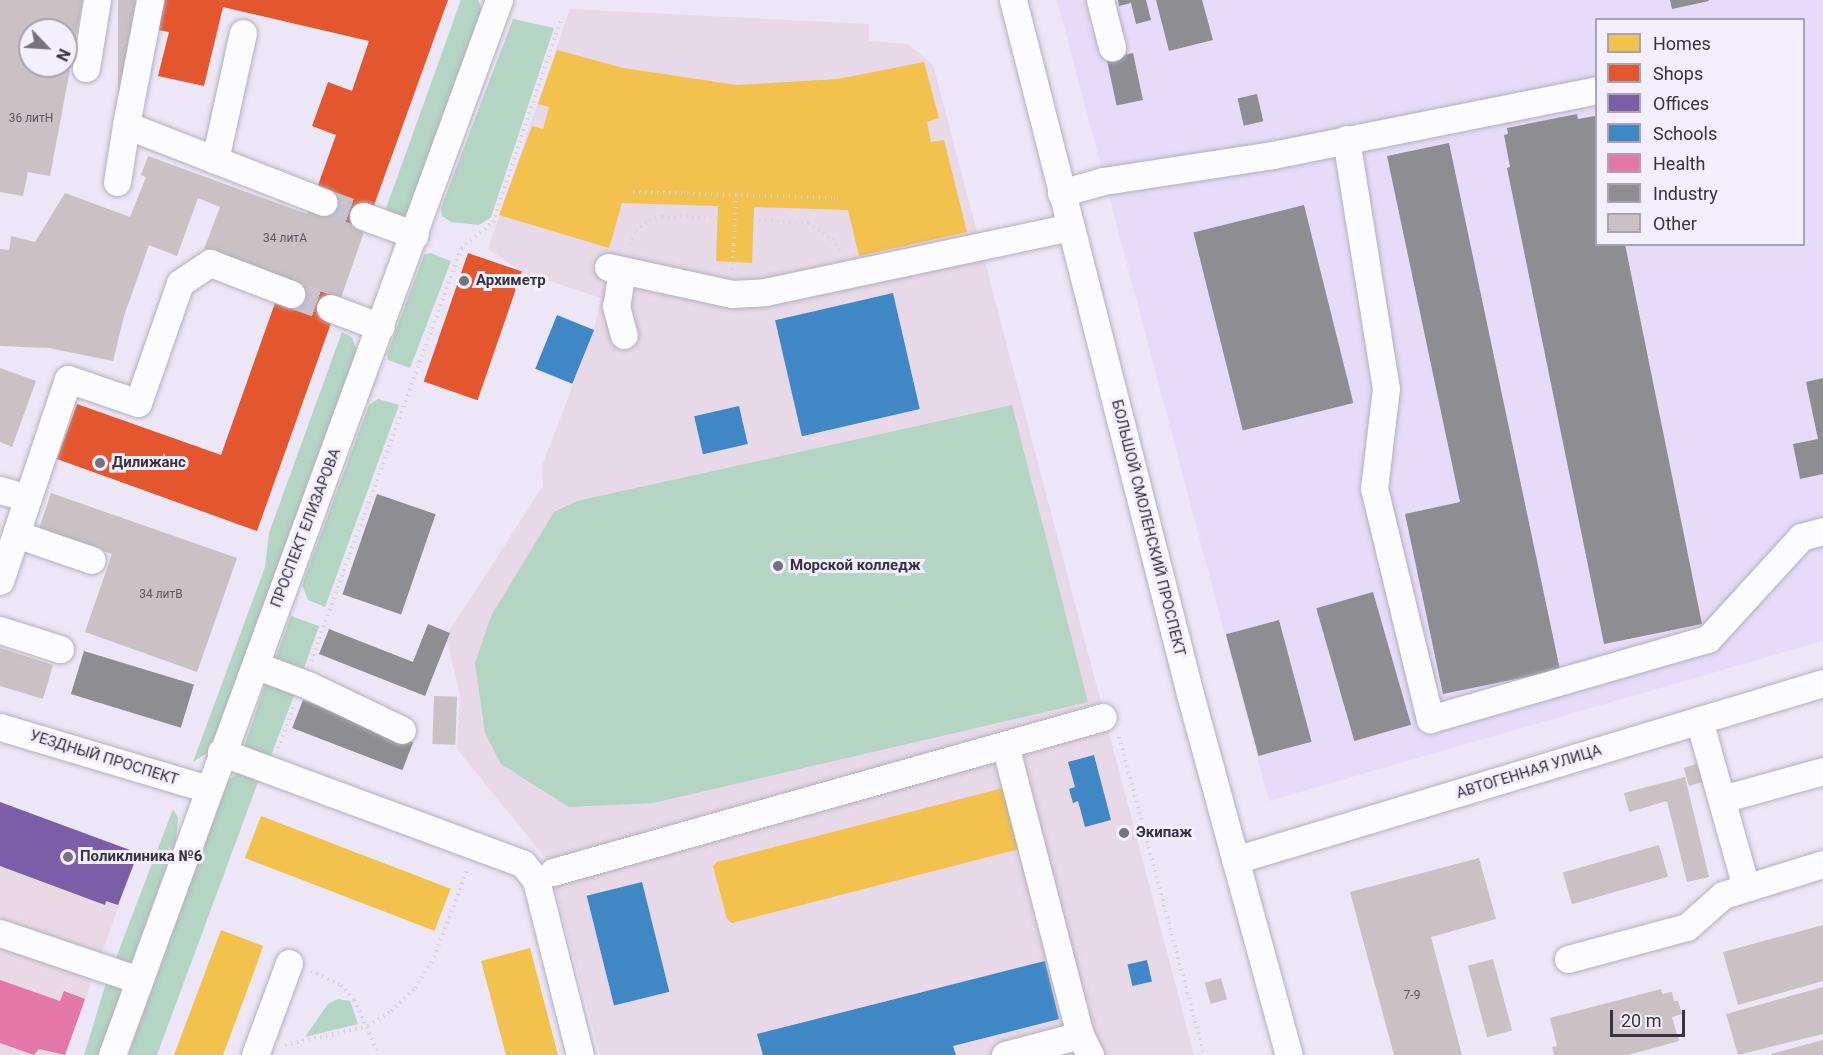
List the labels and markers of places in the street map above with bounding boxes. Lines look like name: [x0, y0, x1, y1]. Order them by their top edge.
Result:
place label: Архиметр: [476, 272, 546, 290]
marker: Архиметр: [457, 274, 471, 288]
place label: Дилижанс: [112, 454, 186, 472]
marker: Дилижанс: [93, 456, 107, 470]
place label: Морской колледж: [790, 557, 921, 575]
marker: Морской колледж: [771, 559, 785, 573]
place label: Экипаж: [1136, 824, 1192, 842]
marker: Экипаж: [1117, 826, 1131, 840]
place label: Поликлиника №6: [80, 848, 202, 866]
marker: Поликлиника №6: [61, 850, 75, 864]

